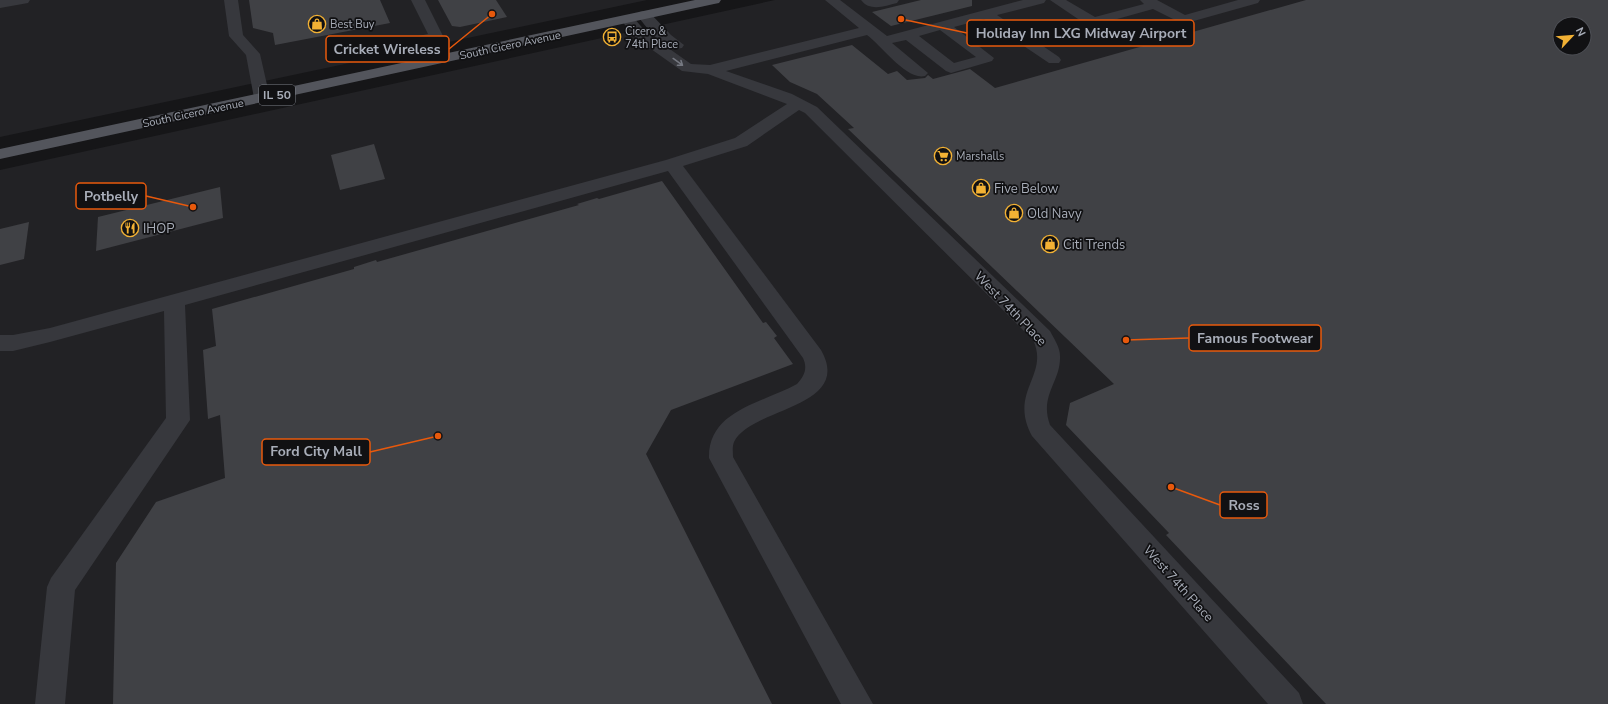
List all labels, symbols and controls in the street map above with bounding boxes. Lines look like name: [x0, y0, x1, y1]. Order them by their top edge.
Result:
shop icon: Best Buy: [307, 14, 327, 34]
north arrow: [1552, 16, 1592, 56]
place label: Best Buy: [330, 17, 375, 32]
callout: Holiday Inn LXG Midway Airport: [967, 20, 1194, 46]
place label: Cicero & 74th Place: [625, 24, 678, 52]
text: Holiday Inn LXG Midway Airport: [976, 24, 1187, 43]
text: N: [1572, 25, 1589, 39]
street label: South Cicero Avenue: [458, 27, 562, 64]
bus stop icon: Cicero & 74th Place: [602, 27, 622, 47]
callout: Cricket Wireless: [326, 36, 449, 62]
text: Cricket Wireless: [333, 40, 441, 59]
one-way arrow: [672, 58, 683, 66]
road number: IL 50: [259, 85, 295, 105]
street label: South Cicero Avenue: [141, 95, 245, 132]
supermarket icon: Marshalls: [933, 146, 953, 166]
place label: Marshalls: [956, 149, 1004, 164]
shop icon: Five Below: [971, 178, 991, 198]
place label: Five Below: [994, 180, 1059, 198]
callout: Potbelly: [76, 183, 146, 209]
text: Potbelly: [84, 187, 139, 206]
shop icon: Old Navy: [1004, 203, 1024, 223]
place label: Old Navy: [1027, 205, 1082, 223]
restaurant icon: IHOP: [120, 218, 140, 238]
place label: IHOP: [143, 220, 174, 238]
shop icon: Citi Trends: [1040, 234, 1060, 254]
place label: Citi Trends: [1063, 236, 1125, 254]
street label: West 74th Place: [970, 267, 1051, 350]
callout: Famous Footwear: [1189, 325, 1321, 351]
text: Famous Footwear: [1197, 329, 1314, 348]
callout: Ford City Mall: [262, 439, 370, 465]
text: Ford City Mall: [270, 442, 362, 461]
callout: Ross: [1220, 492, 1267, 518]
text: Ross: [1228, 496, 1260, 515]
street label: West 74th Place: [1139, 542, 1218, 626]

